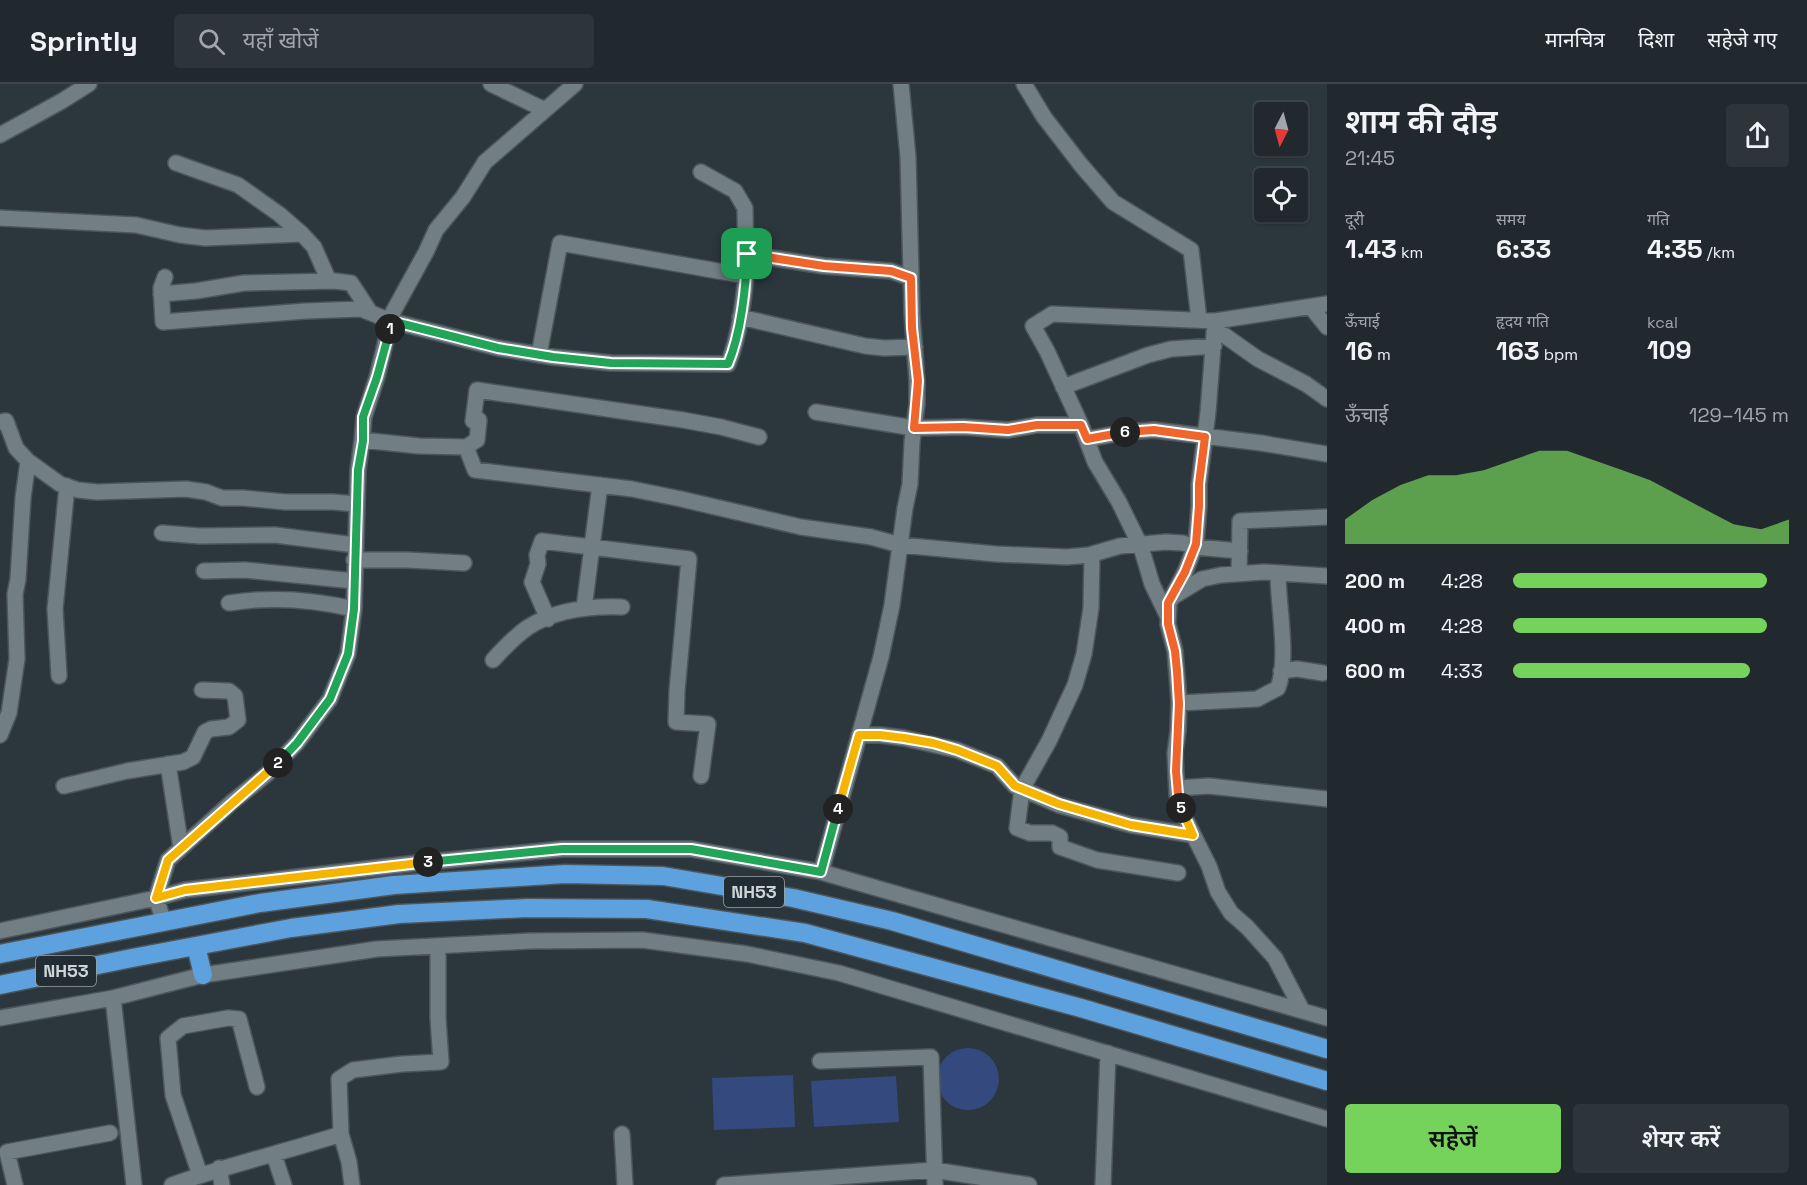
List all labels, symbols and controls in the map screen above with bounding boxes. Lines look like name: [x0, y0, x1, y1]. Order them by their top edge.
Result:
search box: [174, 14, 594, 68]
text: Sprintly: [30, 23, 138, 59]
icon: search: [195, 25, 228, 58]
text: यहाँ खोजें: [243, 26, 319, 54]
text: मानचित्र: [1545, 26, 1605, 53]
text: दिशा: [1638, 26, 1674, 53]
text: सहेजे गए: [1707, 26, 1777, 53]
text: शाम की दौड़: [1345, 101, 1498, 143]
north arrow: [1254, 102, 1308, 156]
map controls: [1254, 102, 1308, 222]
button: share: [1726, 104, 1789, 167]
text: 21:45: [1345, 145, 1395, 171]
button: locate: [1254, 168, 1308, 222]
text: दूरी: [1345, 209, 1364, 230]
text: समय: [1496, 209, 1526, 230]
text: गति: [1647, 209, 1669, 230]
pin: [721, 228, 772, 279]
text: 1.43: [1345, 232, 1397, 266]
text: 6:33: [1496, 232, 1551, 266]
text: 4:35: [1647, 232, 1703, 266]
icon: arrive: [730, 237, 763, 270]
text: km: [1397, 242, 1423, 263]
text: /km: [1703, 242, 1735, 263]
text: ऊँचाई: [1345, 311, 1380, 332]
text: हृदय गति: [1496, 311, 1549, 332]
text: kcal: [1647, 312, 1678, 333]
pin: 1: [375, 314, 405, 344]
text: 1: [386, 318, 394, 339]
text: 109: [1647, 333, 1692, 367]
text: 16: [1345, 334, 1373, 368]
text: 163: [1496, 334, 1540, 368]
text: m: [1373, 344, 1391, 365]
text: bpm: [1540, 344, 1578, 365]
text: ऊँचाई: [1345, 402, 1388, 428]
text: 129–145 m: [1689, 402, 1789, 428]
pin: 6: [1110, 417, 1140, 447]
text: 6: [1120, 421, 1130, 442]
text: 200 m: [1345, 568, 1405, 594]
text: 4:28: [1441, 568, 1483, 594]
text: 400 m: [1345, 613, 1406, 639]
text: 4:28: [1441, 613, 1483, 639]
text: 600 m: [1345, 658, 1405, 684]
text: 4:33: [1441, 658, 1483, 684]
pin: 2: [263, 748, 293, 778]
text: 2: [273, 752, 283, 773]
pin: 5: [1166, 793, 1196, 823]
pin: 4: [823, 794, 853, 824]
text: 5: [1176, 797, 1186, 818]
text: 4: [833, 798, 843, 819]
pin: 3: [413, 847, 443, 877]
text: 3: [423, 851, 433, 872]
road number: NH53: [724, 877, 784, 907]
road number: NH53: [36, 956, 96, 986]
button: सहेजें: [1345, 1104, 1561, 1173]
button: शेयर करें: [1573, 1104, 1789, 1173]

